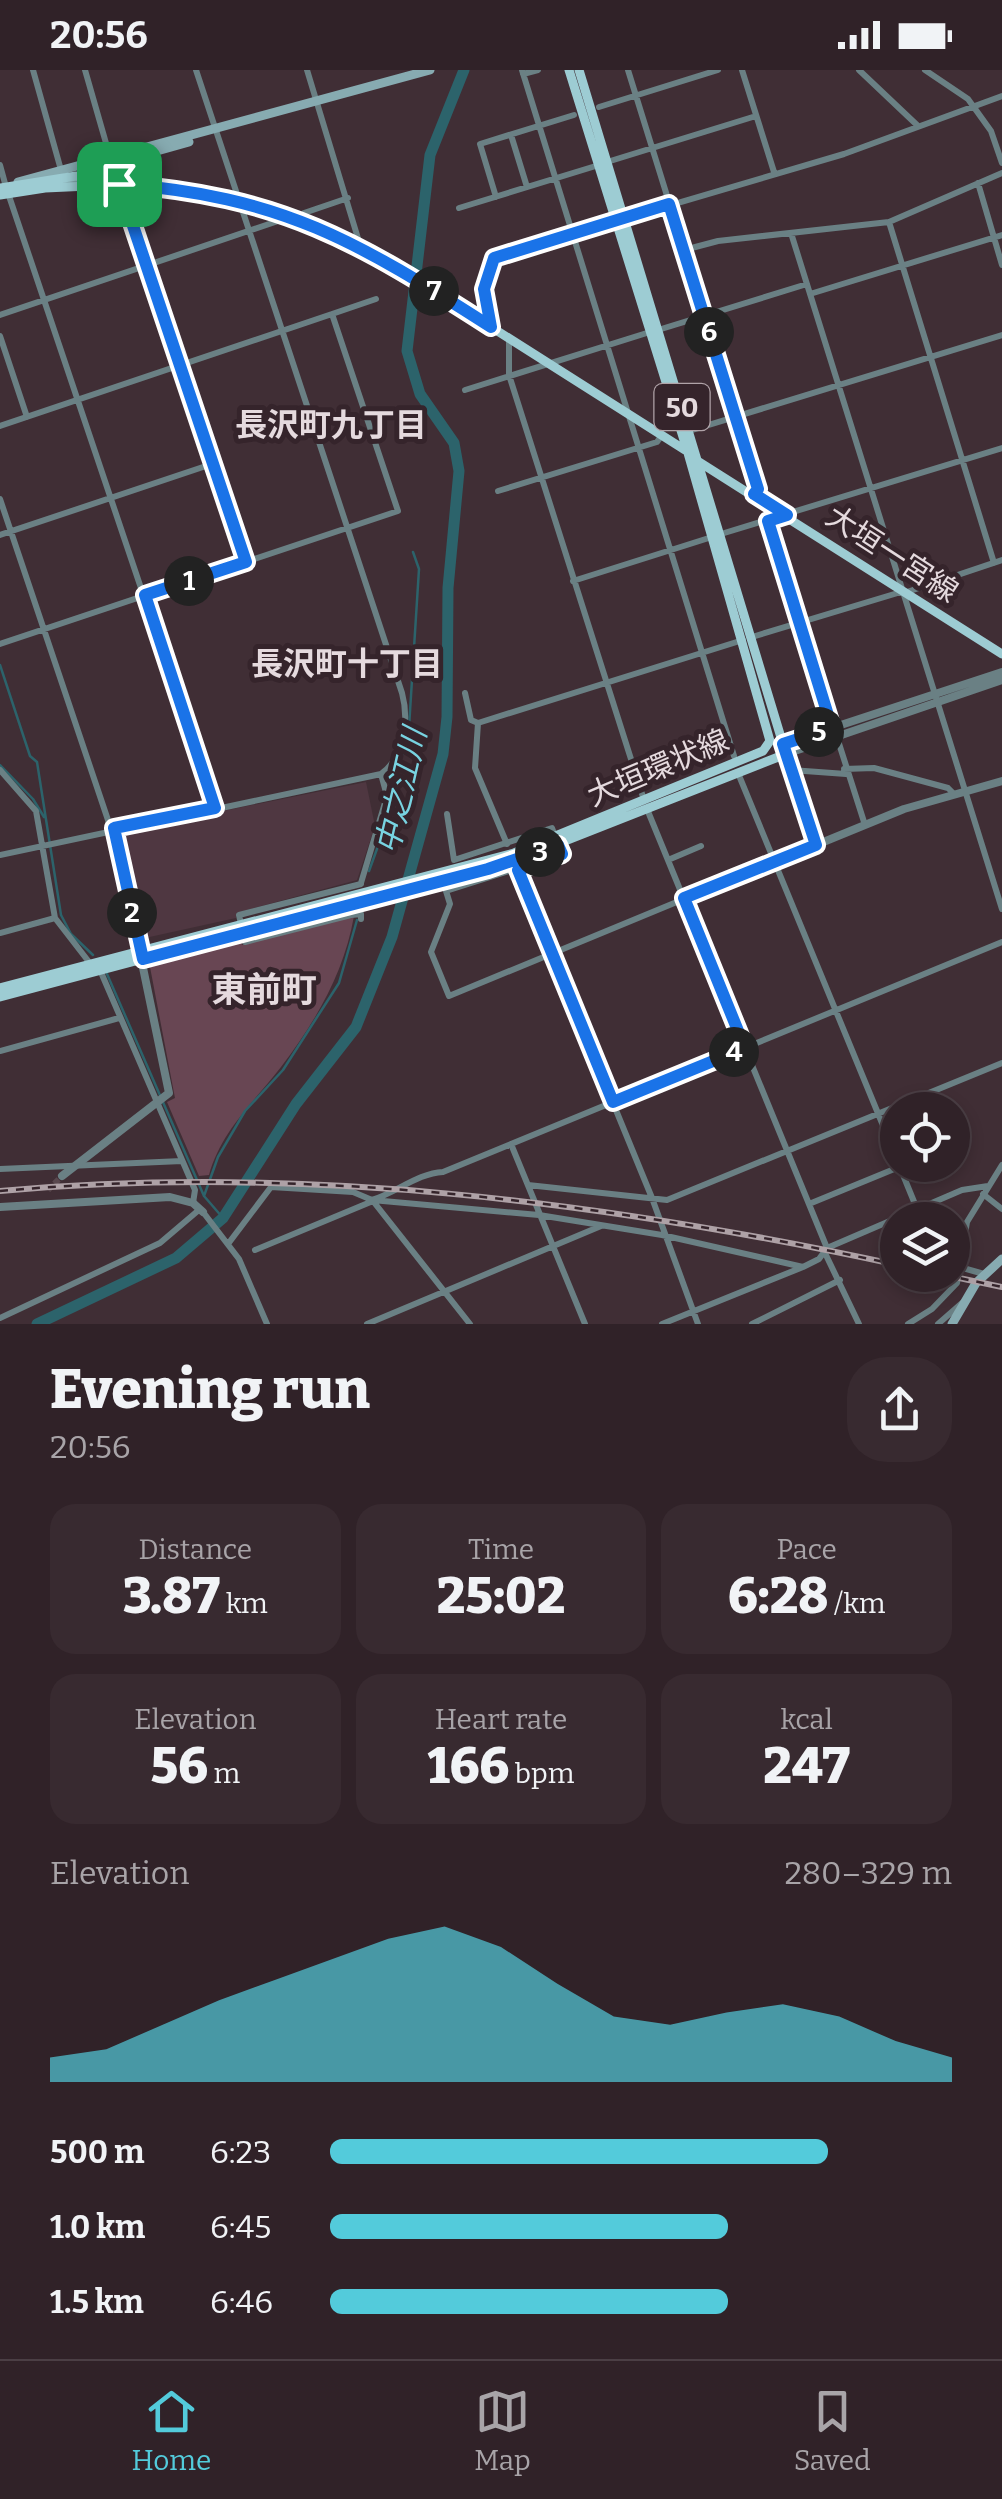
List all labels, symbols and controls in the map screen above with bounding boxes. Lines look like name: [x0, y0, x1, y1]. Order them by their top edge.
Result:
text: 20:56: [50, 12, 148, 58]
pin: [77, 142, 162, 227]
icon: arrive: [92, 157, 147, 212]
pin: 7: [409, 266, 459, 316]
text: 7: [426, 274, 442, 307]
pin: 6: [684, 307, 734, 357]
text: 6: [701, 315, 717, 348]
road number: 50: [654, 384, 710, 430]
district label: 長沢町九丁目: [235, 406, 427, 444]
street label: 大垣一宮線: [819, 498, 965, 610]
pin: 1: [164, 556, 214, 606]
text: 1: [183, 564, 195, 597]
district label: 長沢町十丁目: [251, 645, 443, 683]
pin: 5: [794, 707, 844, 757]
text: 5: [811, 715, 827, 748]
water label: 中之江川: [368, 721, 435, 858]
street label: 大垣環状線: [582, 722, 734, 814]
pin: 3: [515, 827, 565, 877]
text: 3: [532, 835, 548, 868]
pin: 2: [107, 888, 157, 938]
text: 2: [124, 896, 140, 929]
district label: 東前町: [211, 969, 317, 1011]
pin: 4: [709, 1027, 759, 1077]
text: 4: [725, 1035, 743, 1068]
map controls: [880, 1092, 970, 1292]
button: locate: [880, 1092, 970, 1182]
button: layers: [880, 1202, 970, 1292]
text: Evening run: [50, 1357, 370, 1423]
button: share: [847, 1357, 952, 1462]
text: 20:56: [50, 1428, 131, 1466]
text: Distance: [139, 1533, 252, 1566]
text: Time: [468, 1533, 534, 1566]
text: Pace: [776, 1533, 837, 1566]
text: 3.87: [123, 1566, 220, 1626]
text: 25:02: [437, 1566, 565, 1626]
text: 6:28: [728, 1566, 828, 1626]
text: km: [220, 1587, 268, 1620]
text: /km: [828, 1587, 885, 1620]
text: Elevation: [134, 1703, 256, 1736]
text: Heart rate: [435, 1703, 567, 1736]
text: kcal: [781, 1703, 833, 1736]
text: 56: [150, 1736, 208, 1796]
text: 166: [428, 1736, 509, 1796]
text: 247: [763, 1736, 850, 1796]
text: m: [208, 1757, 240, 1790]
text: bpm: [509, 1757, 574, 1790]
text: Elevation: [50, 1854, 190, 1892]
text: 280–329 m: [784, 1854, 952, 1892]
text: 500 m: [50, 2133, 144, 2171]
text: 6:23: [210, 2133, 271, 2171]
text: 1.0 km: [50, 2208, 145, 2246]
text: 6:45: [210, 2208, 271, 2246]
text: 1.5 km: [50, 2283, 144, 2321]
text: 6:46: [210, 2283, 273, 2321]
tab: Home: [131, 2384, 211, 2477]
tab: Map: [474, 2384, 531, 2477]
tab: Saved: [794, 2384, 871, 2477]

